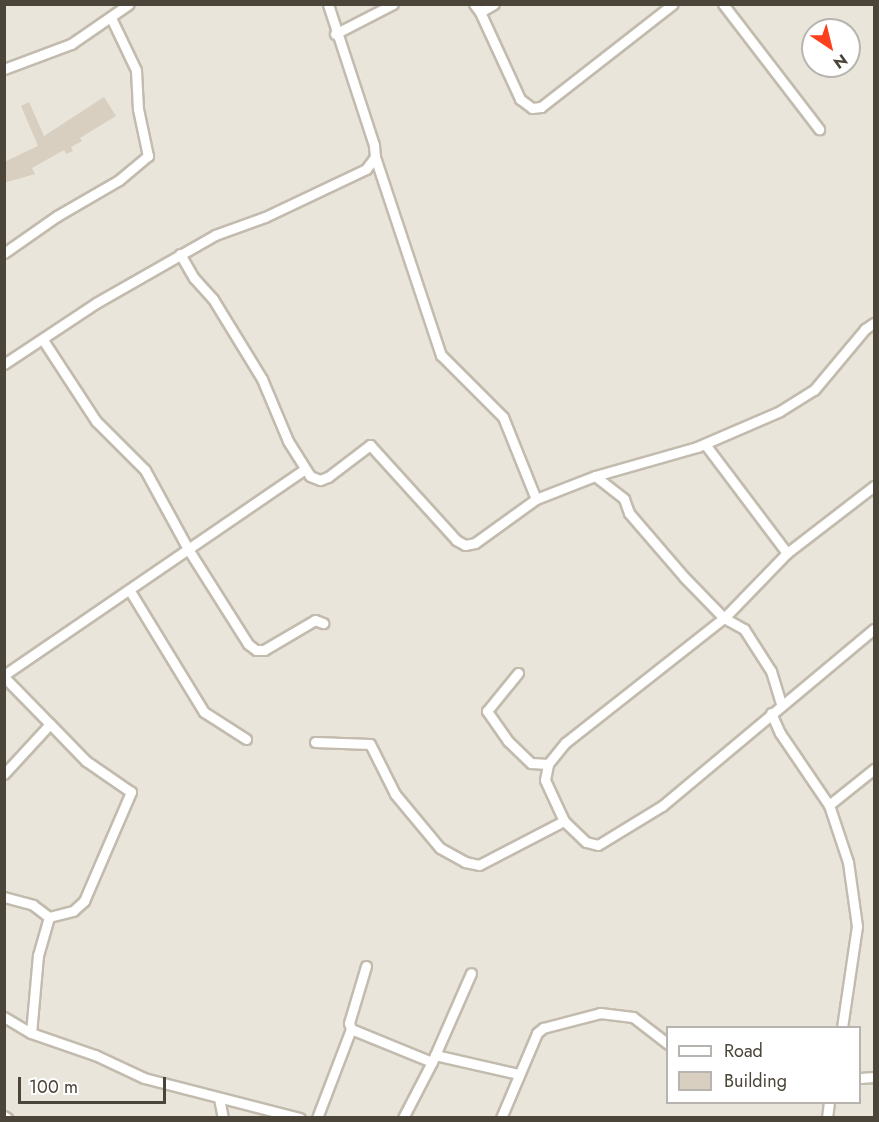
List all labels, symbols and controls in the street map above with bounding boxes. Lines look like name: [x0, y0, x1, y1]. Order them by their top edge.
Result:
north arrow: [801, 18, 861, 78]
text: N: [829, 48, 852, 75]
legend: [666, 1026, 861, 1104]
text: Road: [724, 1038, 763, 1064]
scale bar: [21, 1065, 170, 1103]
text: Building: [724, 1068, 787, 1094]
text: 100 m: [29, 1074, 78, 1100]

